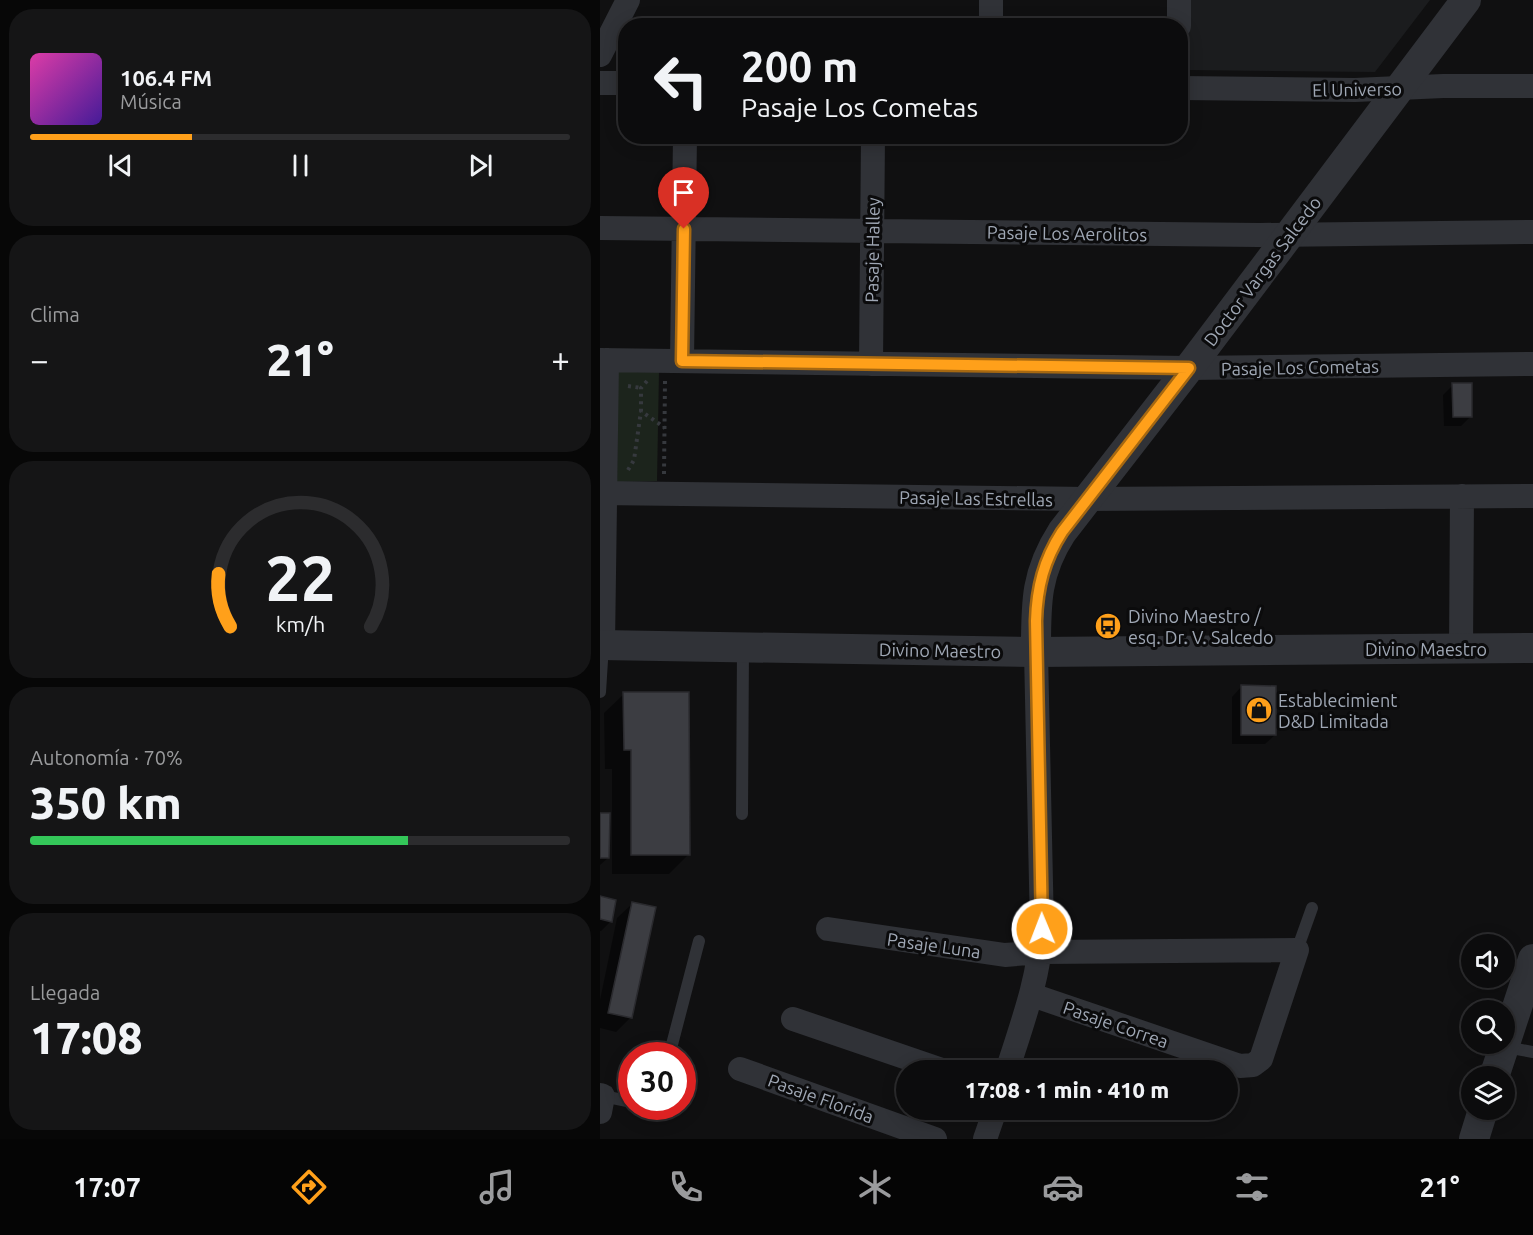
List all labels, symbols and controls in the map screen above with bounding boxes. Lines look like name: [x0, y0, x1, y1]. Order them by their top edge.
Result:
icon: left: [642, 42, 720, 120]
text: 200 m: [741, 43, 858, 90]
text: 106.4 FM: [120, 65, 212, 90]
street label: El Universo: [1312, 78, 1402, 100]
text: Música: [120, 90, 182, 113]
text: Pasaje Los Cometas: [741, 92, 978, 122]
icon: previous: [104, 149, 137, 182]
icon: pause: [284, 149, 317, 182]
icon: next: [464, 149, 497, 182]
pin: [658, 167, 709, 229]
icon: arrive: [667, 176, 700, 209]
street label: Doctor Vargas Salcedo: [1199, 192, 1325, 350]
street label: Pasaje Halley: [861, 197, 883, 303]
street label: Pasaje Los Aerolitos: [987, 222, 1148, 244]
text: Clima: [30, 303, 80, 326]
text: 21°: [266, 334, 334, 385]
text: −: [30, 341, 49, 378]
text: +: [551, 341, 570, 378]
street label: Pasaje Los Cometas: [1221, 356, 1379, 378]
street label: Pasaje Las Estrellas: [899, 487, 1053, 509]
text: 22: [265, 543, 335, 613]
place label: Divino Maestro / esq. Dr. V. Salcedo: [1128, 606, 1274, 647]
bus stop icon: Divino Maestro / esq. Dr. V. Salcedo: [1093, 611, 1123, 641]
text: km/h: [275, 612, 325, 636]
street label: Divino Maestro: [879, 639, 1001, 661]
street label: Divino Maestro: [1365, 639, 1487, 659]
place label: Establecimient D&D Limitada: [1278, 690, 1397, 731]
shop icon: Establecimient D&D Limitada: [1244, 695, 1274, 725]
text: Autonomía · 70%: [30, 746, 183, 769]
text: 350 km: [30, 777, 182, 828]
position arrow: [1010, 897, 1074, 961]
street label: Pasaje Luna: [886, 929, 982, 961]
map controls: [1461, 934, 1515, 1120]
button: sound: [1461, 934, 1515, 988]
text: Llegada: [30, 981, 100, 1004]
street label: Pasaje Correa: [1061, 997, 1171, 1051]
button: search: [1461, 1000, 1515, 1054]
text: 17:08: [30, 1012, 143, 1063]
speed limit sign: 30: [618, 1042, 696, 1120]
button: layers: [1461, 1066, 1515, 1120]
street label: Pasaje Florida: [765, 1070, 877, 1126]
text: 17:08 · 1 min · 410 m: [965, 1077, 1169, 1102]
icon: directions: [288, 1166, 330, 1208]
icon: music: [476, 1166, 518, 1208]
icon: phone: [665, 1166, 707, 1208]
icon: climate: [854, 1166, 896, 1208]
icon: car: [1042, 1166, 1084, 1208]
icon: filters: [1231, 1166, 1273, 1208]
text: 17:07: [73, 1172, 141, 1202]
text: 21°: [1420, 1172, 1460, 1202]

